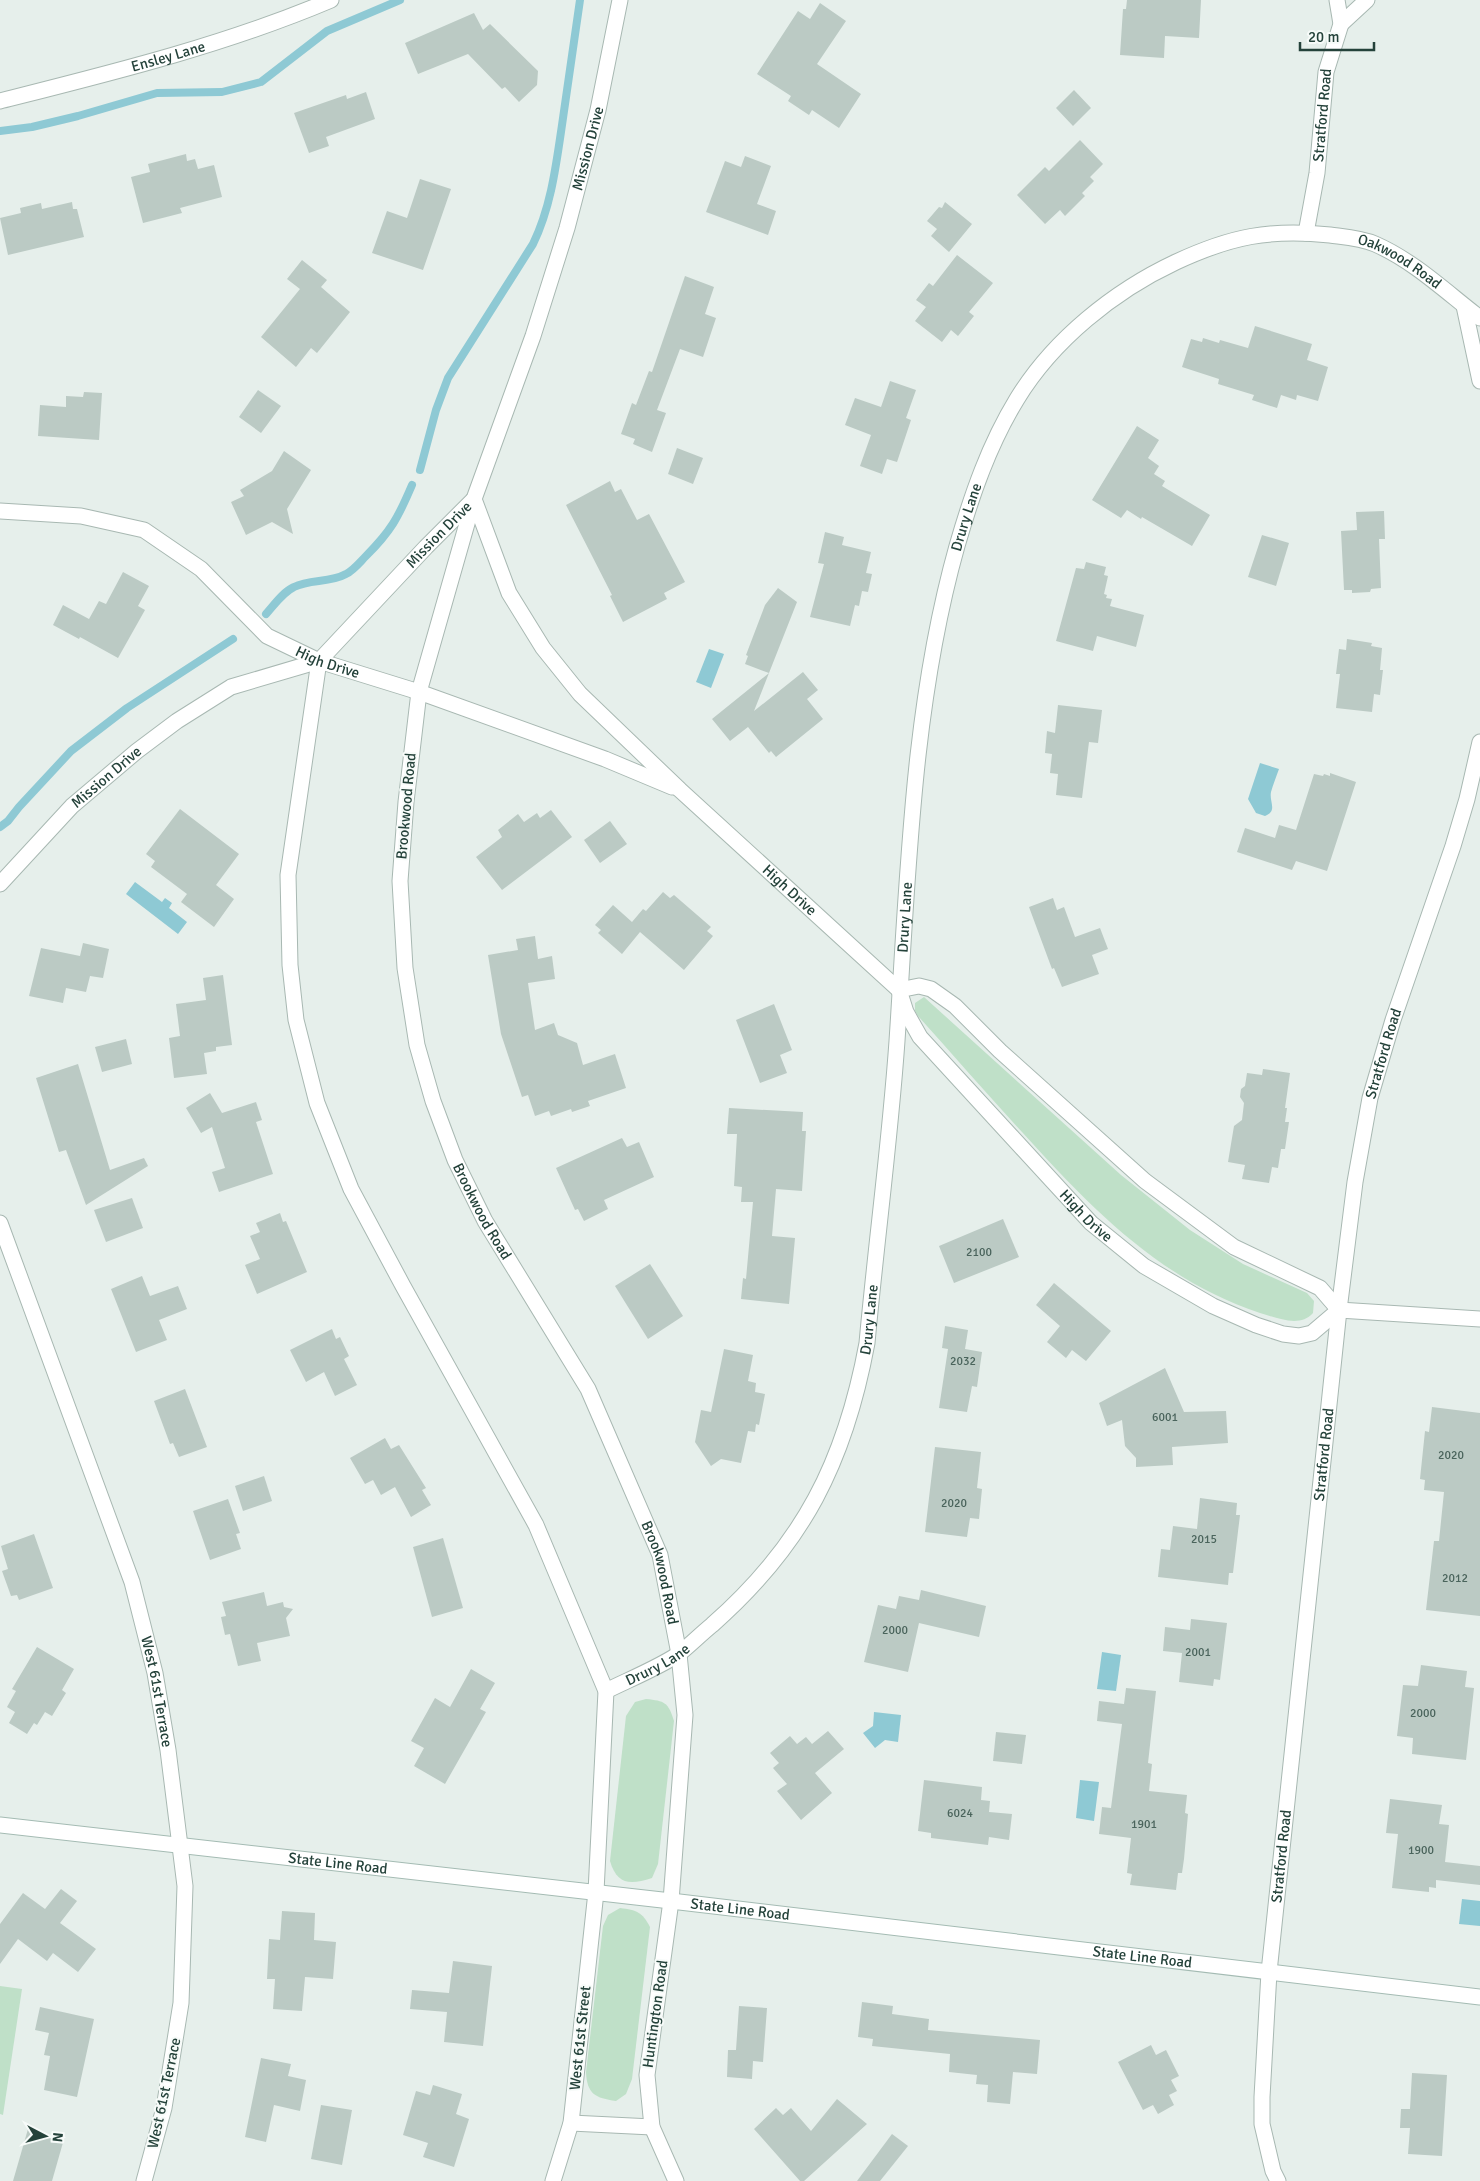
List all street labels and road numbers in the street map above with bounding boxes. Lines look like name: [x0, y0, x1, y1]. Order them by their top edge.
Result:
street label: Ensley Lane: [129, 37, 207, 76]
street label: Stratford Road: [1309, 68, 1335, 163]
street label: Mission Drive: [568, 104, 608, 192]
street label: Oakwood Road: [1356, 230, 1445, 293]
street label: Drury Lane: [947, 480, 986, 553]
street label: Mission Drive: [402, 498, 475, 572]
street label: High Drive: [292, 642, 362, 682]
street label: Mission Drive: [67, 742, 145, 812]
street label: Brookwood Road: [392, 752, 420, 860]
street label: High Drive: [759, 861, 820, 919]
street label: Drury Lane: [893, 881, 916, 953]
street label: Stratford Road: [1361, 1006, 1405, 1101]
street label: Brookwood Road: [449, 1160, 515, 1263]
street label: High Drive: [1056, 1186, 1116, 1246]
street label: Drury Lane: [856, 1284, 882, 1356]
street label: Stratford Road: [1310, 1407, 1338, 1502]
street label: Brookwood Road: [637, 1518, 682, 1626]
street label: West 61st Terrace: [137, 1634, 176, 1748]
street label: Drury Lane: [623, 1640, 694, 1689]
street label: Stratford Road: [1267, 1809, 1295, 1904]
street label: State Line Road: [287, 1849, 388, 1878]
street label: State Line Road: [690, 1894, 791, 1924]
street label: State Line Road: [1092, 1942, 1193, 1972]
street label: Huntington Road: [639, 1959, 671, 2069]
street label: West 61st Street: [566, 1985, 594, 2091]
street label: West 61st Terrace: [143, 2036, 185, 2150]

